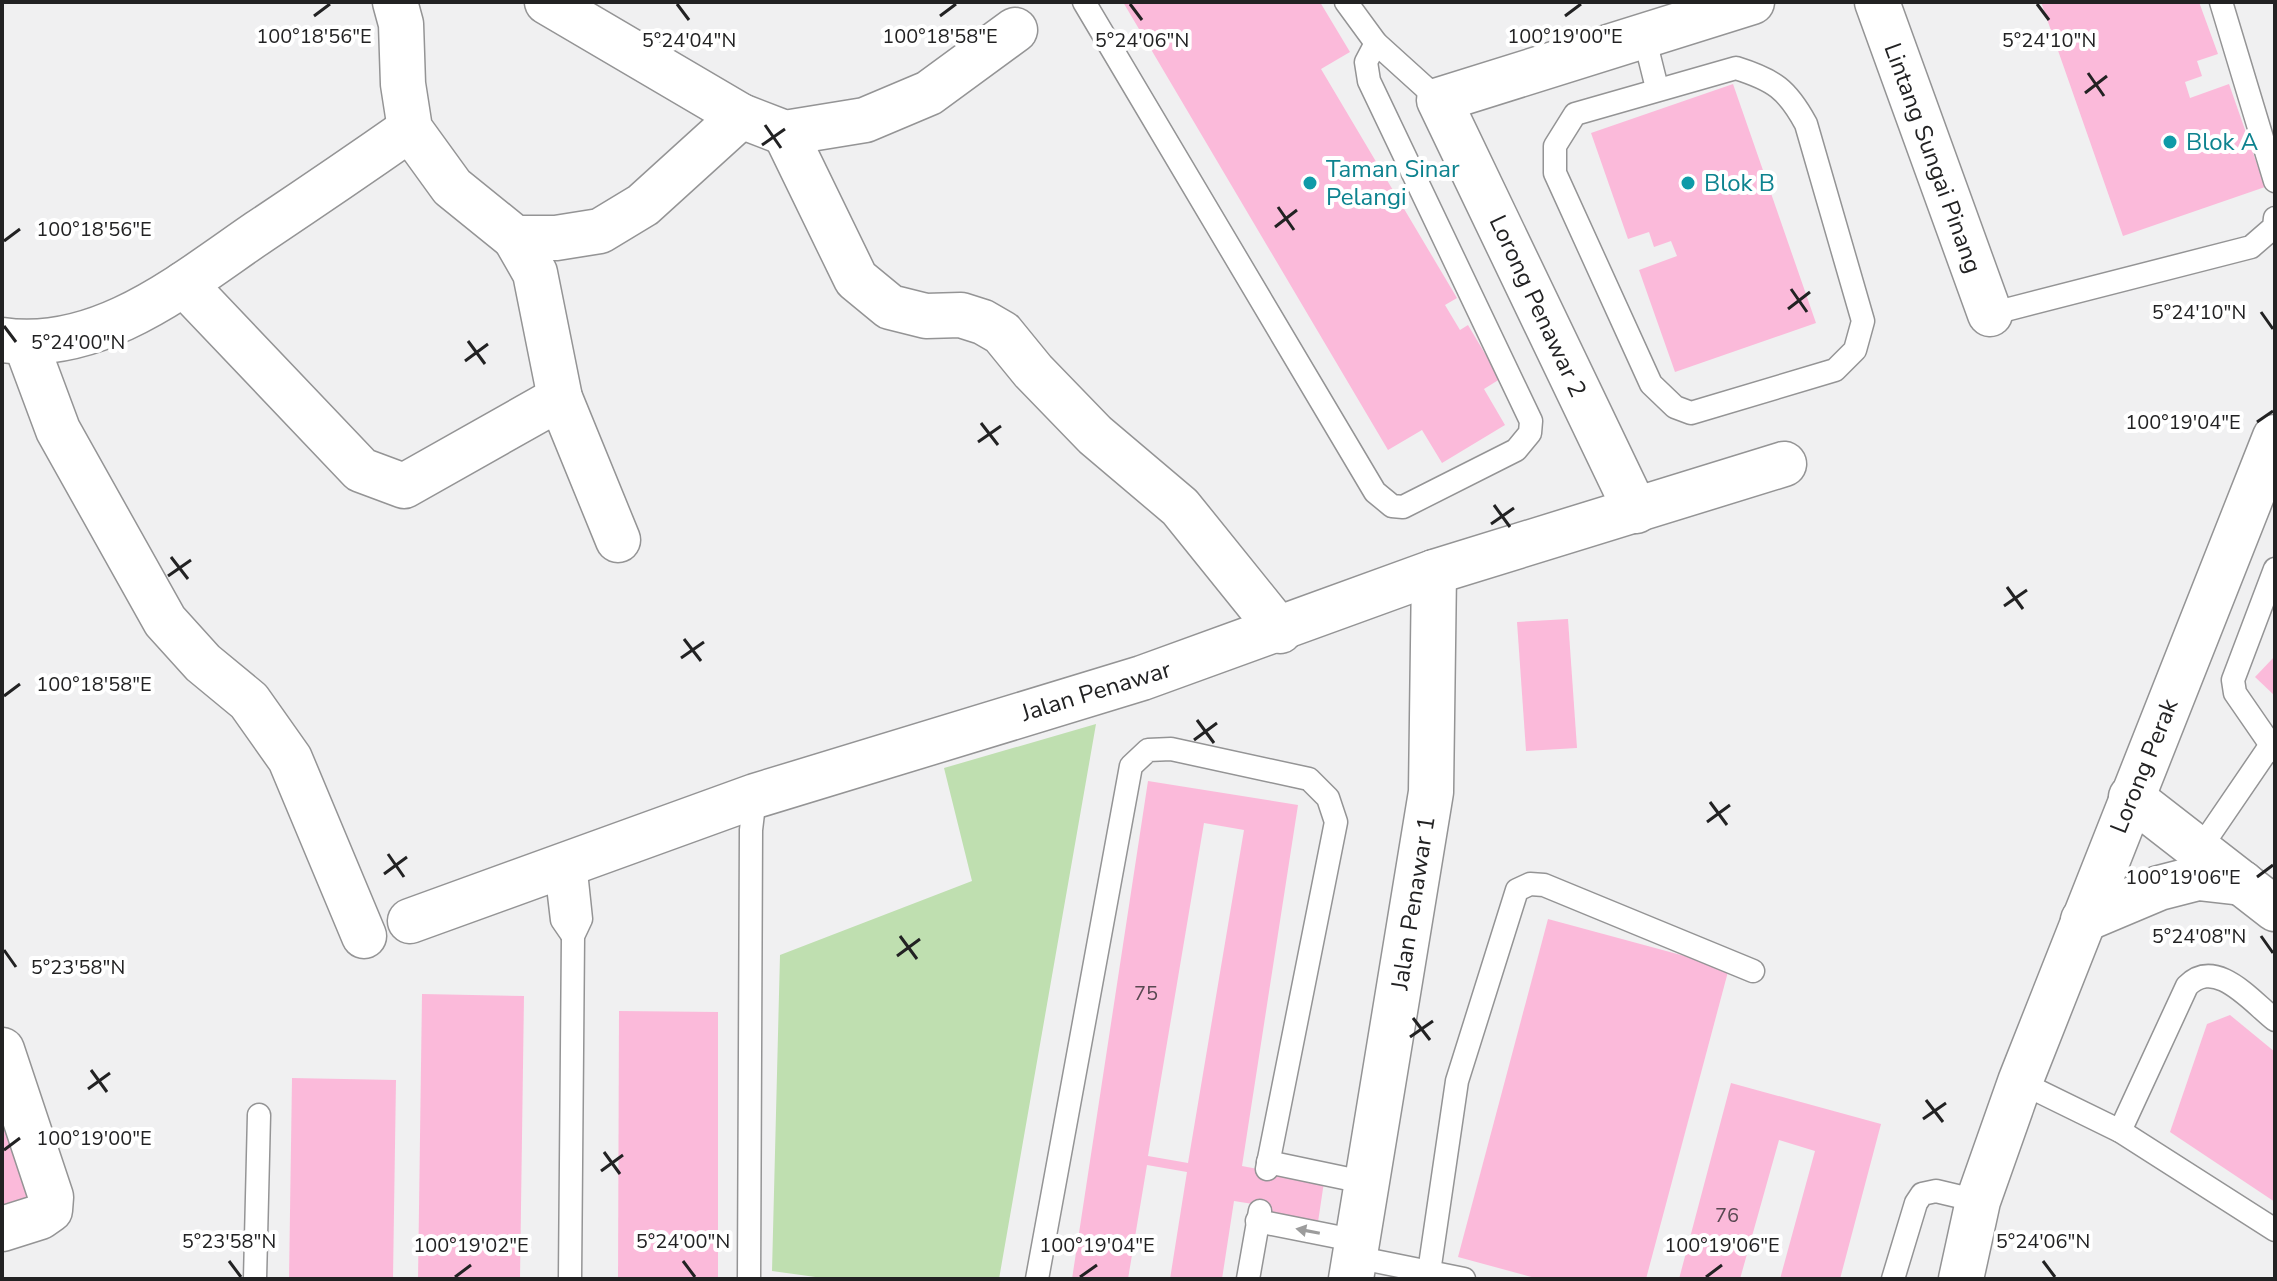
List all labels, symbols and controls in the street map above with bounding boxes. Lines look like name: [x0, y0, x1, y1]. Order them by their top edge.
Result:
text: 100°18'56"E: [256, 23, 372, 50]
text: 100°18'58"E: [882, 23, 998, 50]
text: 100°19'00"E: [1507, 23, 1623, 50]
text: 5°24'04"N: [642, 27, 736, 54]
text: 5°24'06"N: [1095, 27, 1189, 54]
text: 5°24'10"N: [2002, 27, 2096, 54]
street label: Lintang Sungai Pinang: [1877, 39, 1989, 277]
place label: Blok A: [2186, 126, 2259, 158]
marker: Blok A: [2161, 133, 2179, 151]
place label: Taman Sinar Pelangi: [1326, 153, 1460, 213]
place label: Blok B: [1704, 167, 1775, 199]
marker: Taman Sinar Pelangi: [1301, 174, 1319, 192]
marker: Blok B: [1679, 174, 1697, 192]
street label: Lorong Penawar 2: [1482, 210, 1594, 402]
text: 100°18'56"E: [36, 216, 152, 243]
text: 5°24'10"N: [2152, 299, 2246, 326]
text: 5°24'00"N: [31, 329, 125, 356]
text: 100°19'04"E: [2125, 409, 2241, 436]
street label: Jalan Penawar: [1016, 653, 1175, 729]
text: 100°18'58"E: [36, 671, 152, 698]
street label: Lorong Perak: [2102, 693, 2186, 838]
street label: Jalan Penawar 1: [1383, 814, 1443, 993]
text: 100°19'06"E: [2125, 864, 2241, 891]
text: 5°24'08"N: [2152, 923, 2246, 950]
text: 5°23'58"N: [31, 954, 125, 981]
house number: 75: [1134, 980, 1158, 1007]
text: 100°19'00"E: [36, 1125, 152, 1152]
house number: 76: [1715, 1202, 1739, 1229]
one-way arrow: [1295, 1224, 1320, 1236]
text: 5°23'58"N: [182, 1228, 276, 1255]
text: 5°24'00"N: [636, 1228, 730, 1255]
text: 5°24'06"N: [1996, 1228, 2090, 1255]
text: 100°19'02"E: [413, 1232, 529, 1259]
text: 100°19'04"E: [1039, 1232, 1155, 1259]
text: 100°19'06"E: [1664, 1232, 1780, 1259]

